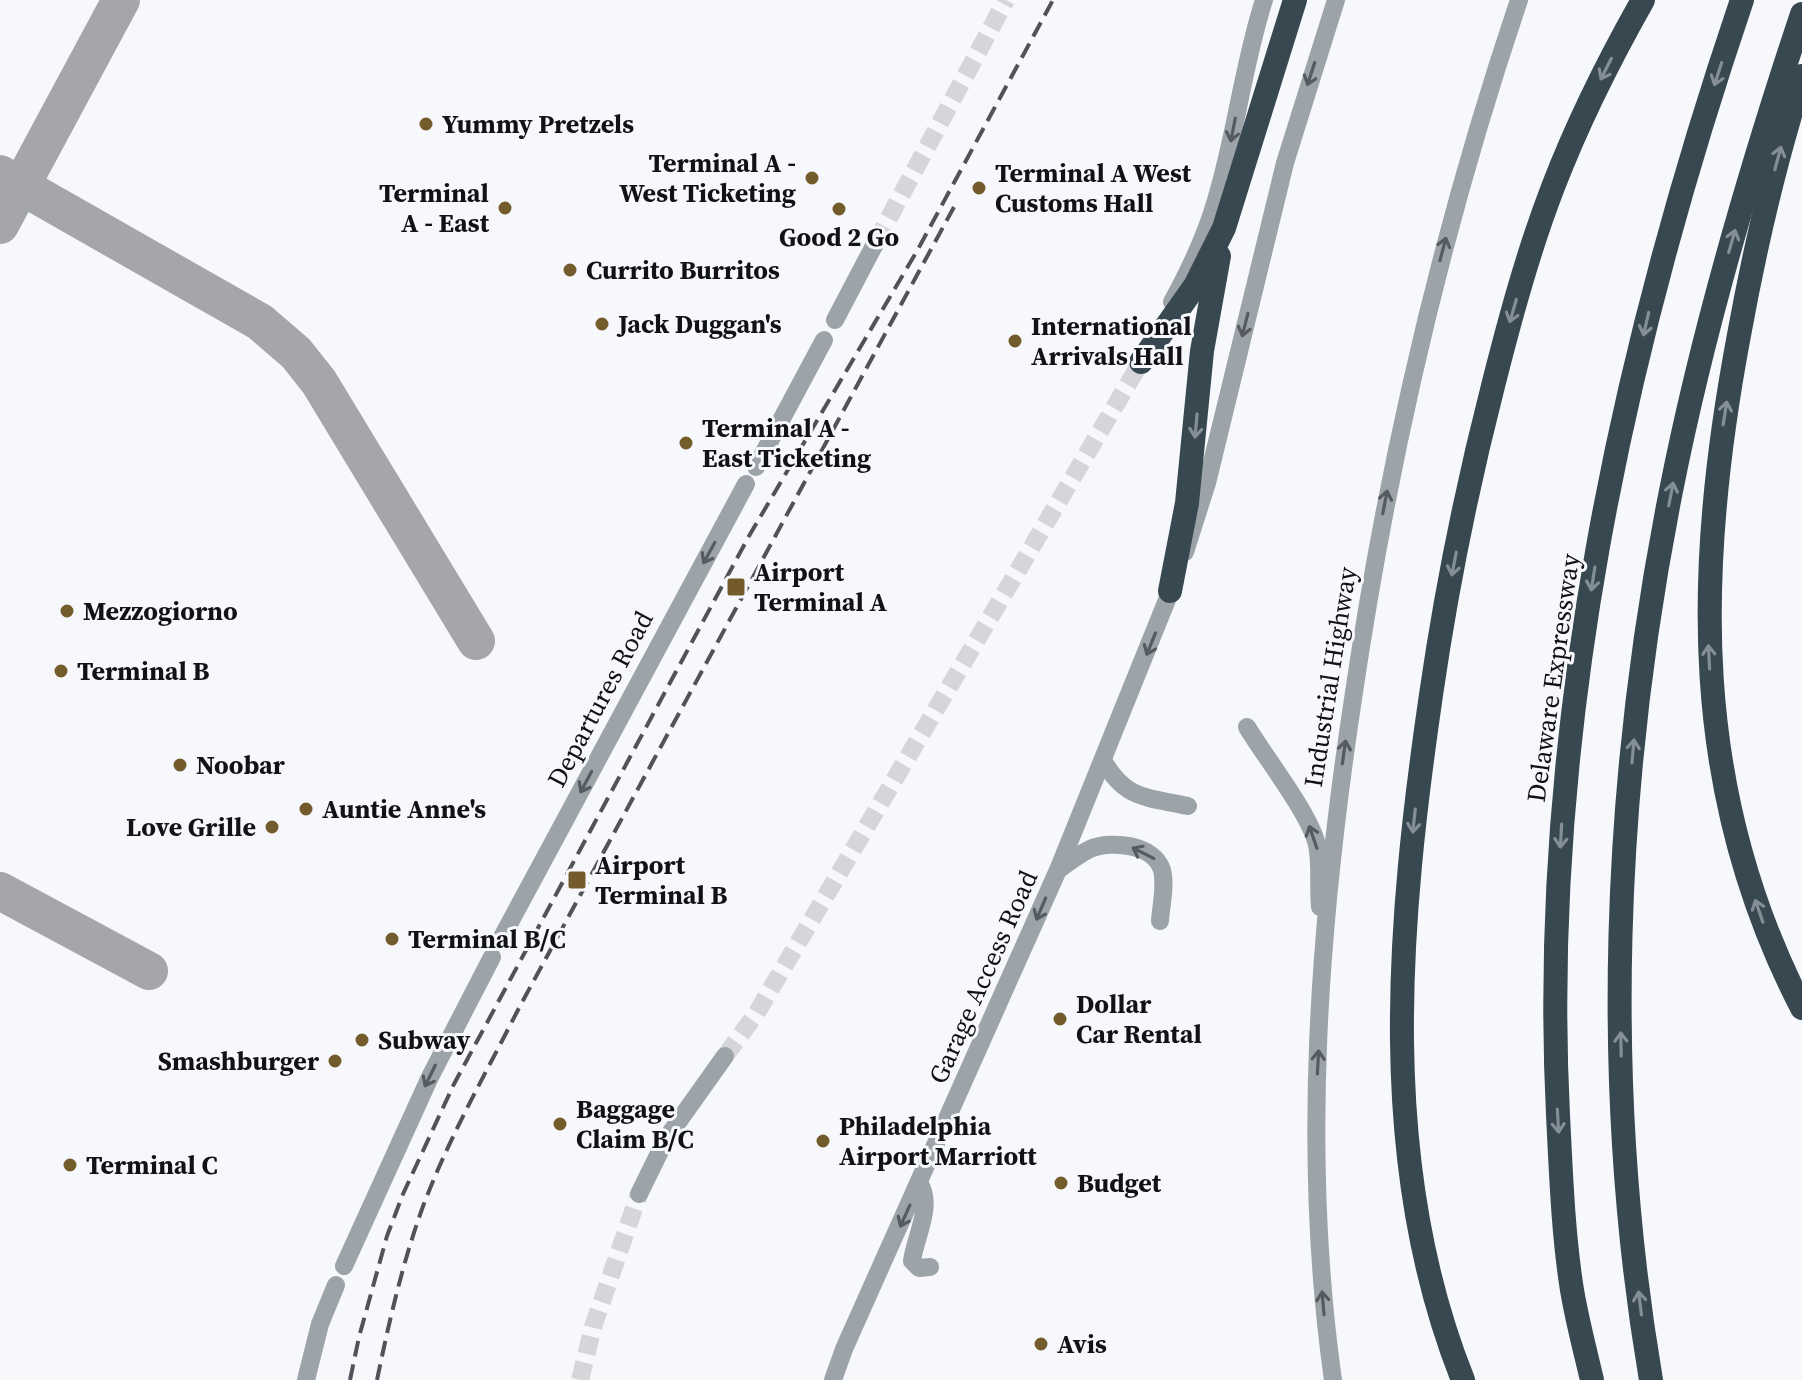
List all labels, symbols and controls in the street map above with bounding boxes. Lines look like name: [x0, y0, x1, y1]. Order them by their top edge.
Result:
one-way arrow: [1598, 56, 1614, 80]
one-way arrow: [1303, 61, 1318, 86]
one-way arrow: [1709, 62, 1724, 87]
place label: Yummy Pretzels: [442, 106, 634, 142]
marker: Yummy Pretzels: [417, 115, 435, 133]
one-way arrow: [1225, 117, 1240, 143]
place label: Terminal A - West Ticketing: [619, 145, 796, 211]
one-way arrow: [1771, 146, 1786, 172]
place label: Terminal A West Customs Hall: [995, 155, 1192, 221]
marker: Terminal A - West Ticketing: [803, 169, 821, 187]
place label: Terminal A - East: [379, 175, 490, 241]
marker: Terminal A West Customs Hall: [970, 179, 988, 197]
marker: Terminal A - East: [496, 199, 514, 217]
marker: Good 2 Go: [830, 200, 848, 218]
place label: Good 2 Go: [779, 219, 899, 255]
one-way arrow: [1725, 229, 1740, 255]
one-way arrow: [1436, 236, 1451, 262]
place label: Currito Burritos: [586, 252, 780, 288]
marker: Currito Burritos: [561, 261, 579, 279]
one-way arrow: [1505, 297, 1520, 323]
place label: Jack Duggan's: [616, 306, 782, 342]
place label: International Arrivals Hall: [1031, 308, 1192, 374]
one-way arrow: [1637, 311, 1652, 336]
one-way arrow: [1236, 312, 1251, 337]
marker: Jack Duggan's: [593, 315, 611, 333]
marker: International Arrivals Hall: [1006, 332, 1024, 350]
one-way arrow: [1718, 401, 1733, 426]
place label: Terminal A - East Ticketing: [702, 410, 871, 476]
one-way arrow: [1188, 412, 1203, 439]
marker: Terminal A - East Ticketing: [677, 434, 695, 452]
one-way arrow: [1664, 482, 1679, 507]
one-way arrow: [1378, 490, 1393, 516]
one-way arrow: [701, 541, 717, 564]
one-way arrow: [1445, 551, 1460, 576]
street label: Delaware Expressway: [1518, 551, 1588, 805]
place label: Airport Terminal A: [754, 554, 888, 620]
street label: Industrial Highway: [1295, 564, 1365, 790]
one-way arrow: [1585, 565, 1600, 591]
marker: Airport Terminal A: [725, 576, 747, 598]
place label: Mezzogiorno: [83, 593, 238, 629]
marker: Mezzogiorno: [58, 602, 76, 620]
street label: Departures Road: [538, 604, 662, 794]
one-way arrow: [1142, 631, 1157, 656]
one-way arrow: [1702, 644, 1717, 671]
place label: Terminal B: [77, 653, 210, 689]
marker: Terminal B: [52, 662, 70, 680]
one-way arrow: [1625, 738, 1640, 765]
one-way arrow: [1338, 740, 1353, 766]
place label: Noobar: [196, 747, 286, 783]
marker: Noobar: [171, 756, 189, 774]
one-way arrow: [577, 769, 593, 793]
place label: Auntie Anne's: [322, 791, 486, 827]
marker: Auntie Anne's: [297, 800, 315, 818]
one-way arrow: [1406, 807, 1421, 834]
place label: Love Grille: [126, 809, 256, 845]
marker: Love Grille: [263, 818, 281, 836]
one-way arrow: [1553, 823, 1568, 849]
one-way arrow: [1305, 824, 1320, 849]
one-way arrow: [1132, 845, 1155, 860]
place label: Airport Terminal B: [595, 847, 728, 913]
street label: Garage Access Road: [920, 864, 1046, 1089]
marker: Airport Terminal B: [566, 869, 588, 891]
one-way arrow: [1032, 897, 1047, 921]
one-way arrow: [1751, 899, 1766, 924]
place label: Terminal B/C: [408, 921, 566, 957]
marker: Terminal B/C: [383, 930, 401, 948]
place label: Dollar Car Rental: [1076, 986, 1202, 1052]
marker: Dollar Car Rental: [1051, 1010, 1069, 1028]
place label: Subway: [378, 1022, 470, 1058]
marker: Subway: [353, 1031, 371, 1049]
one-way arrow: [1613, 1031, 1629, 1058]
place label: Smashburger: [158, 1043, 320, 1079]
one-way arrow: [1311, 1049, 1326, 1076]
marker: Smashburger: [326, 1052, 344, 1070]
one-way arrow: [422, 1064, 437, 1088]
place label: Baggage Claim B/C: [576, 1091, 694, 1157]
one-way arrow: [1551, 1107, 1566, 1134]
place label: Philadelphia Airport Marriott: [839, 1108, 1037, 1174]
marker: Baggage Claim B/C: [551, 1115, 569, 1133]
marker: Philadelphia Airport Marriott: [814, 1132, 832, 1150]
place label: Terminal C: [86, 1147, 218, 1183]
marker: Terminal C: [61, 1156, 79, 1174]
place label: Budget: [1077, 1165, 1162, 1201]
marker: Budget: [1052, 1174, 1070, 1192]
one-way arrow: [896, 1203, 911, 1228]
one-way arrow: [1316, 1290, 1331, 1317]
one-way arrow: [1632, 1291, 1647, 1316]
place label: Avis: [1057, 1326, 1107, 1362]
marker: Avis: [1032, 1335, 1050, 1353]

